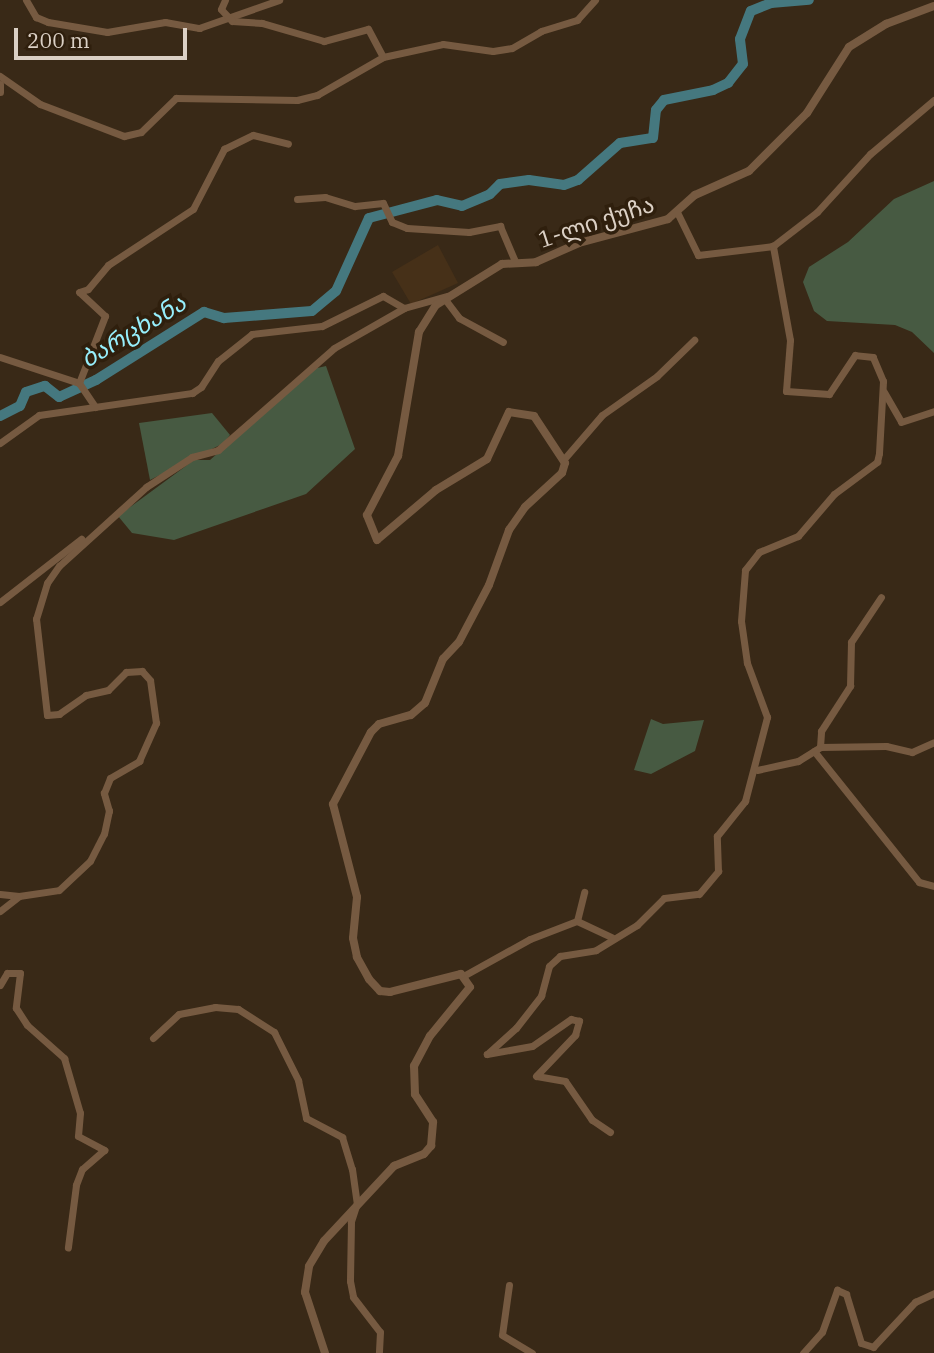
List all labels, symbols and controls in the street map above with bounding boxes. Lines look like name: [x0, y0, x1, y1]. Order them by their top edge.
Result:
scale bar: [18, 14, 191, 58]
text: 200 m: [27, 26, 90, 54]
street label: 1-ლი ქუჩა: [535, 189, 657, 253]
water label: ბარცხანა: [75, 288, 191, 374]

